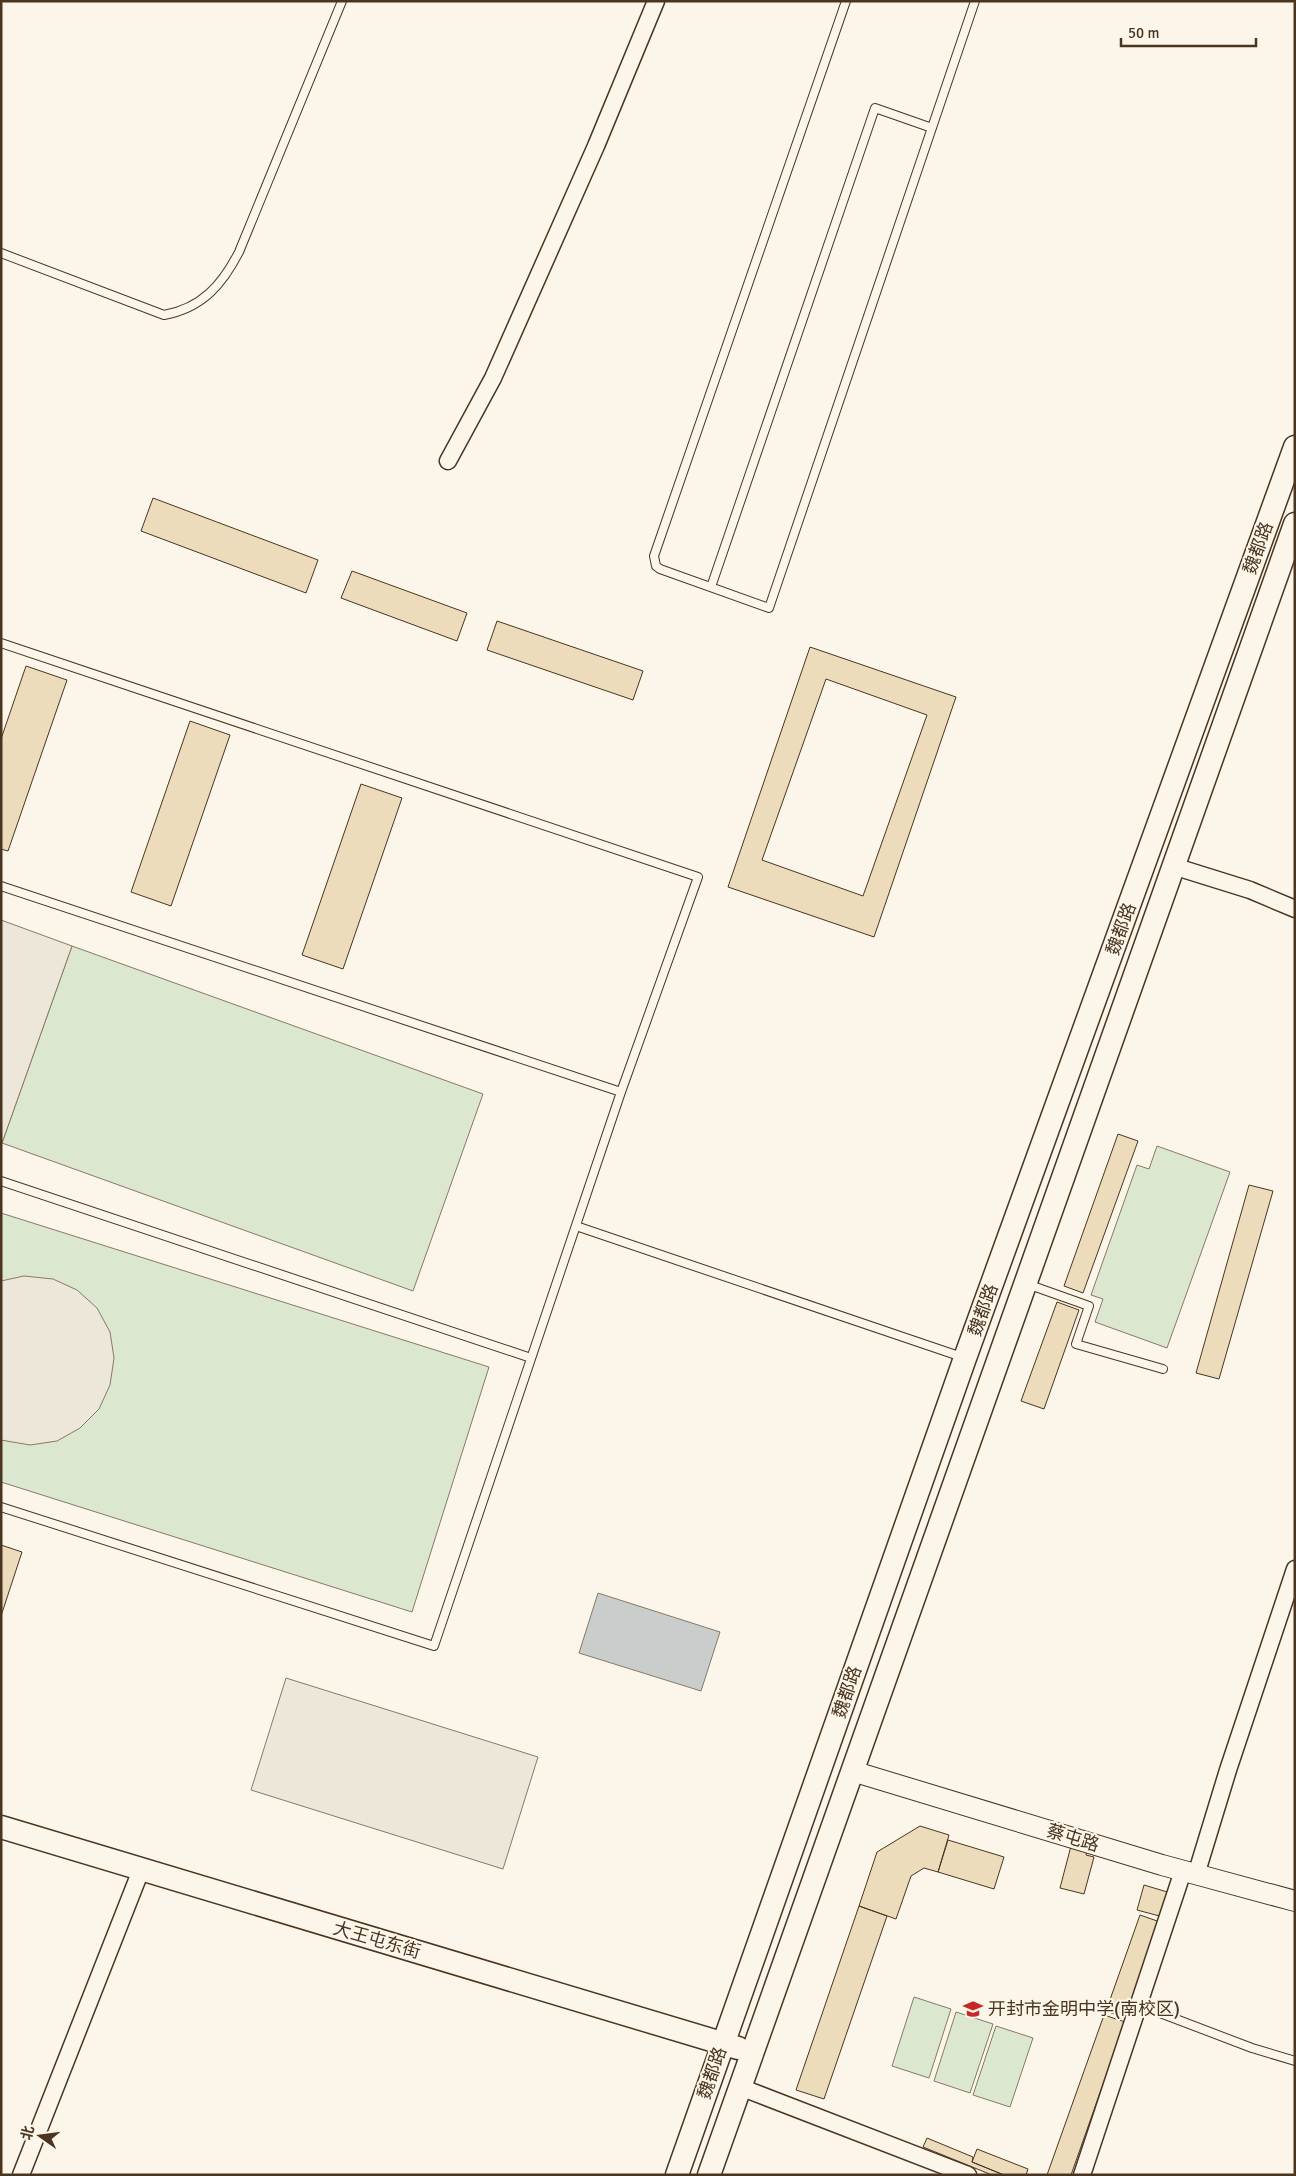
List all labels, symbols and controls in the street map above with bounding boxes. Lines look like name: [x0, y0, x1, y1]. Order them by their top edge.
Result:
scale bar: [1121, 15, 1256, 47]
text: 50 m: [1128, 24, 1159, 42]
street label: 魏都路: [1238, 519, 1278, 577]
street label: 魏都路: [1101, 900, 1141, 958]
street label: 魏都路: [963, 1281, 1003, 1339]
street label: 魏都路: [828, 1663, 866, 1721]
street label: 蔡屯路: [1044, 1820, 1102, 1856]
street label: 大王屯东街: [331, 1917, 423, 1963]
school or university icon: 开封市金明中学(南校区): [962, 1998, 984, 2020]
place label: 开封市金明中学(南校区): [988, 1998, 1180, 2020]
street label: 魏都路: [693, 2044, 731, 2102]
north arrow: [15, 2111, 65, 2161]
text: 北: [18, 2124, 38, 2142]

